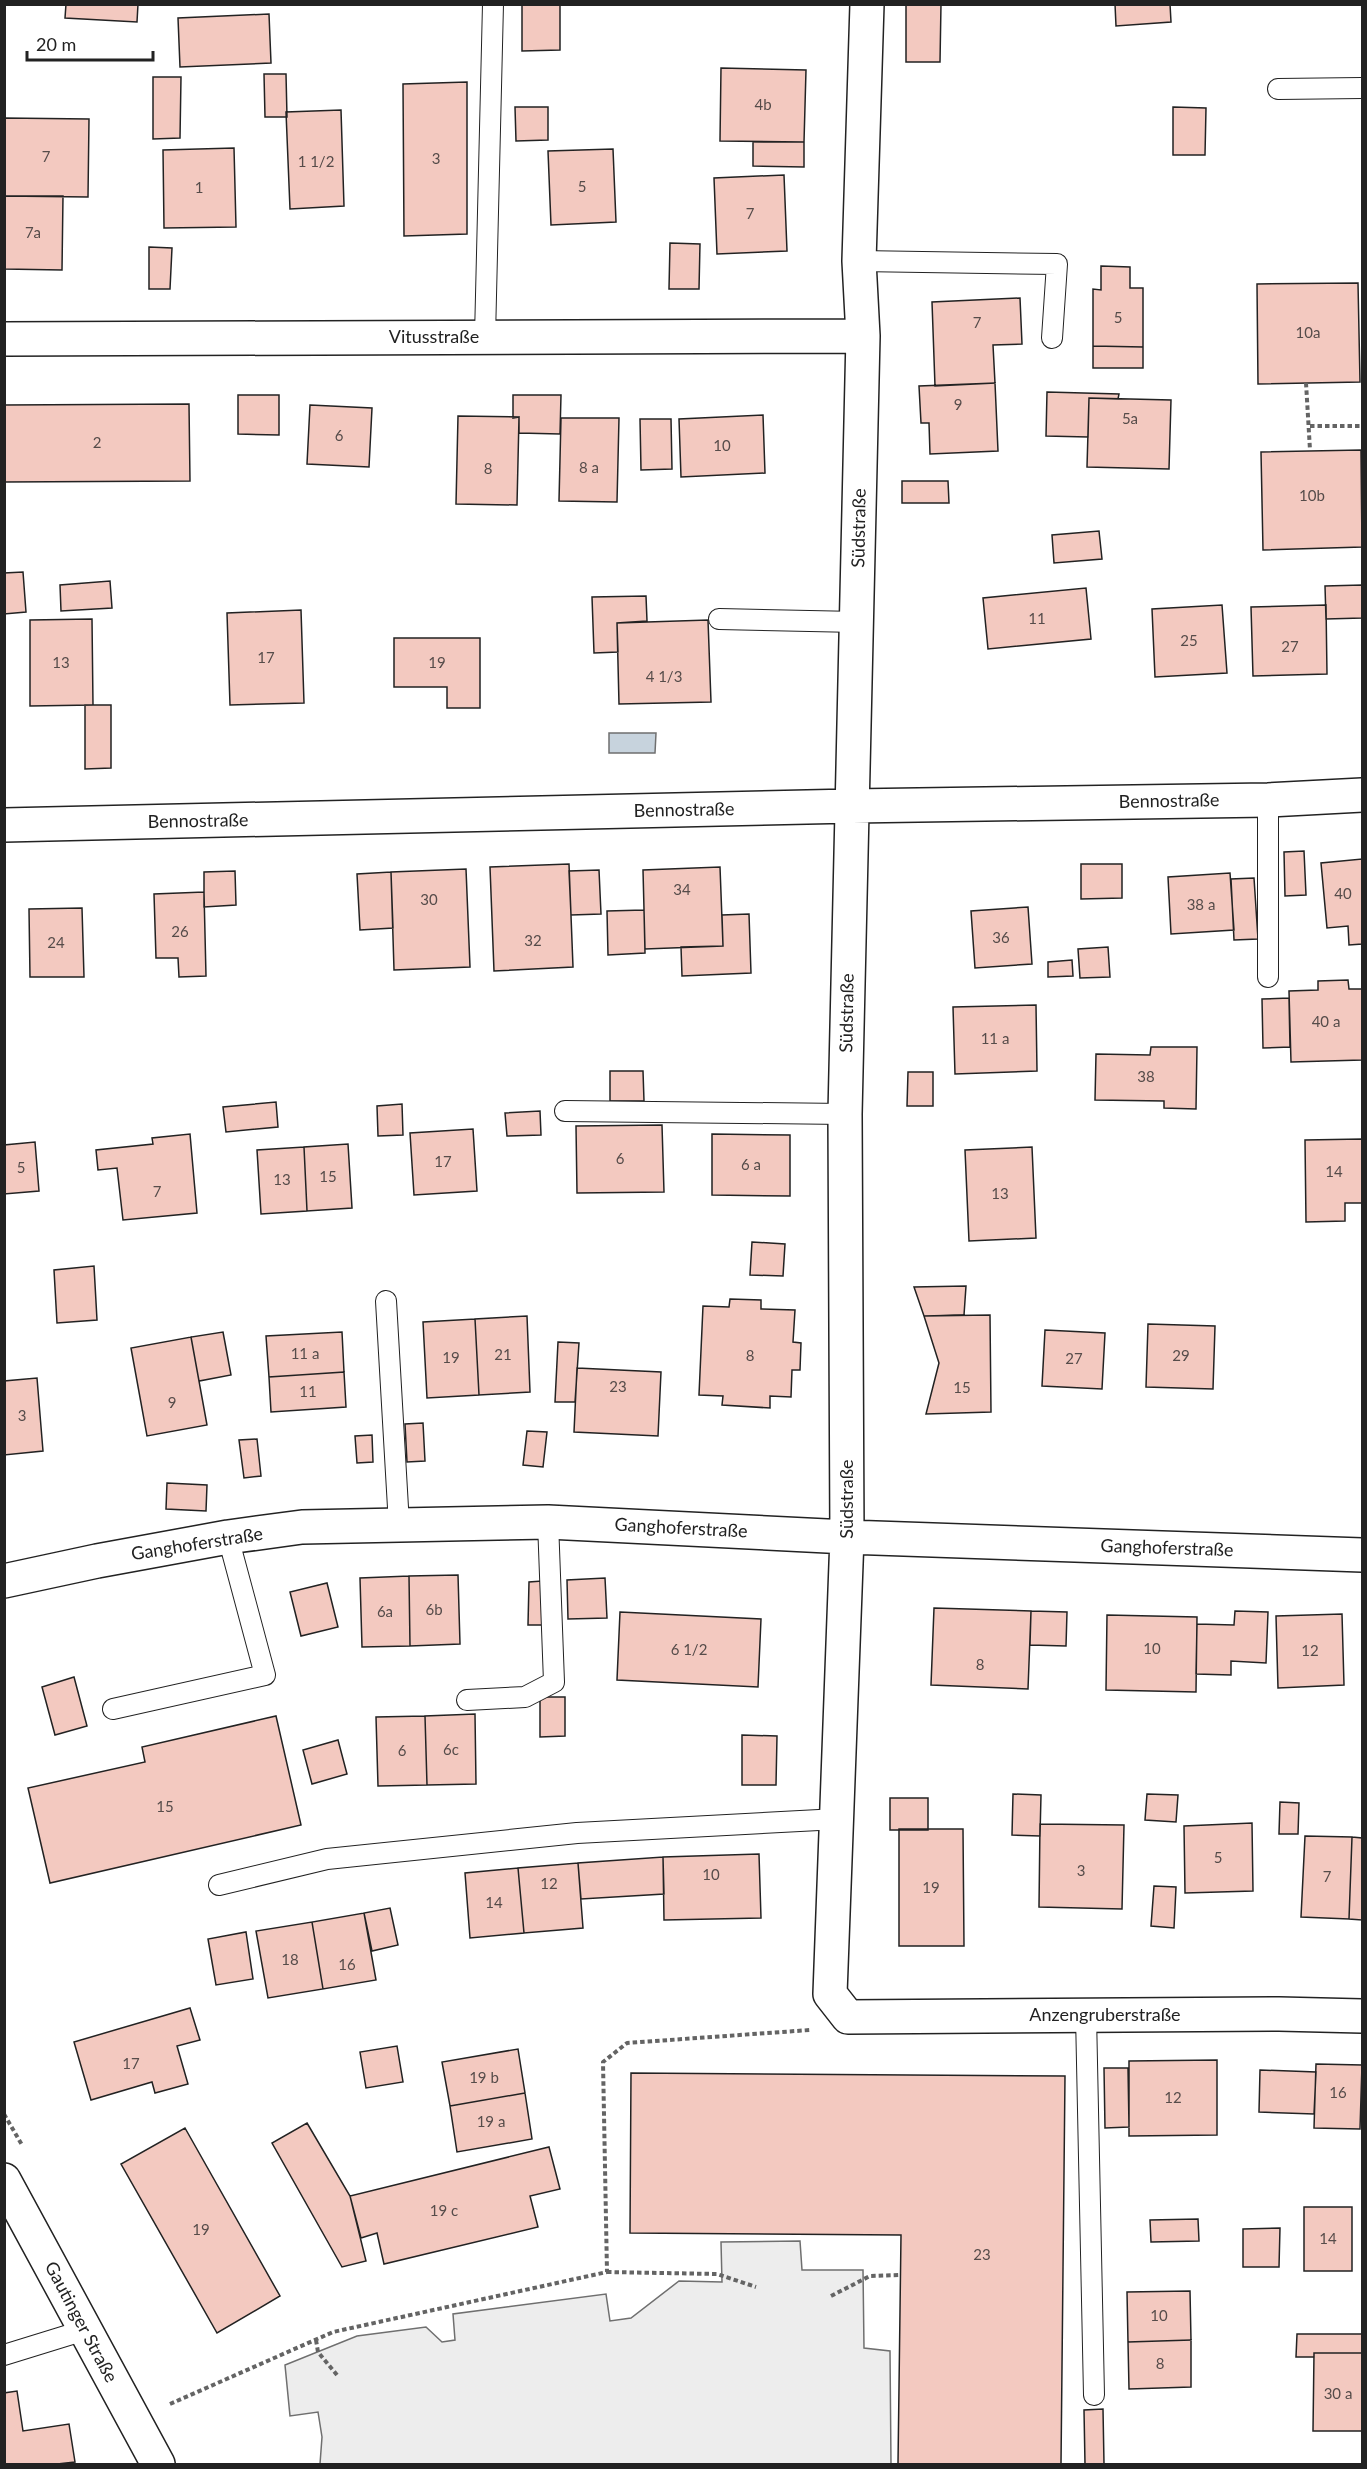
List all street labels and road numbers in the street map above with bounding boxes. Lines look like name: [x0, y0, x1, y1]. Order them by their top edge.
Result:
street label: Vitusstraße: [389, 325, 479, 347]
street label: Südstraße: [846, 488, 870, 568]
street label: Bennostraße: [1118, 788, 1220, 812]
street label: Bennostraße: [633, 797, 735, 821]
street label: Bennostraße: [147, 808, 249, 832]
street label: Südstraße: [834, 973, 858, 1053]
street label: Südstraße: [835, 1459, 857, 1539]
street label: Ganghoferstraße: [614, 1513, 748, 1541]
street label: Ganghoferstraße: [129, 1522, 264, 1564]
street label: Ganghoferstraße: [1100, 1534, 1234, 1560]
street label: Anzengruberstraße: [1029, 2003, 1181, 2025]
street label: Gautinger Straße: [41, 2257, 123, 2386]

